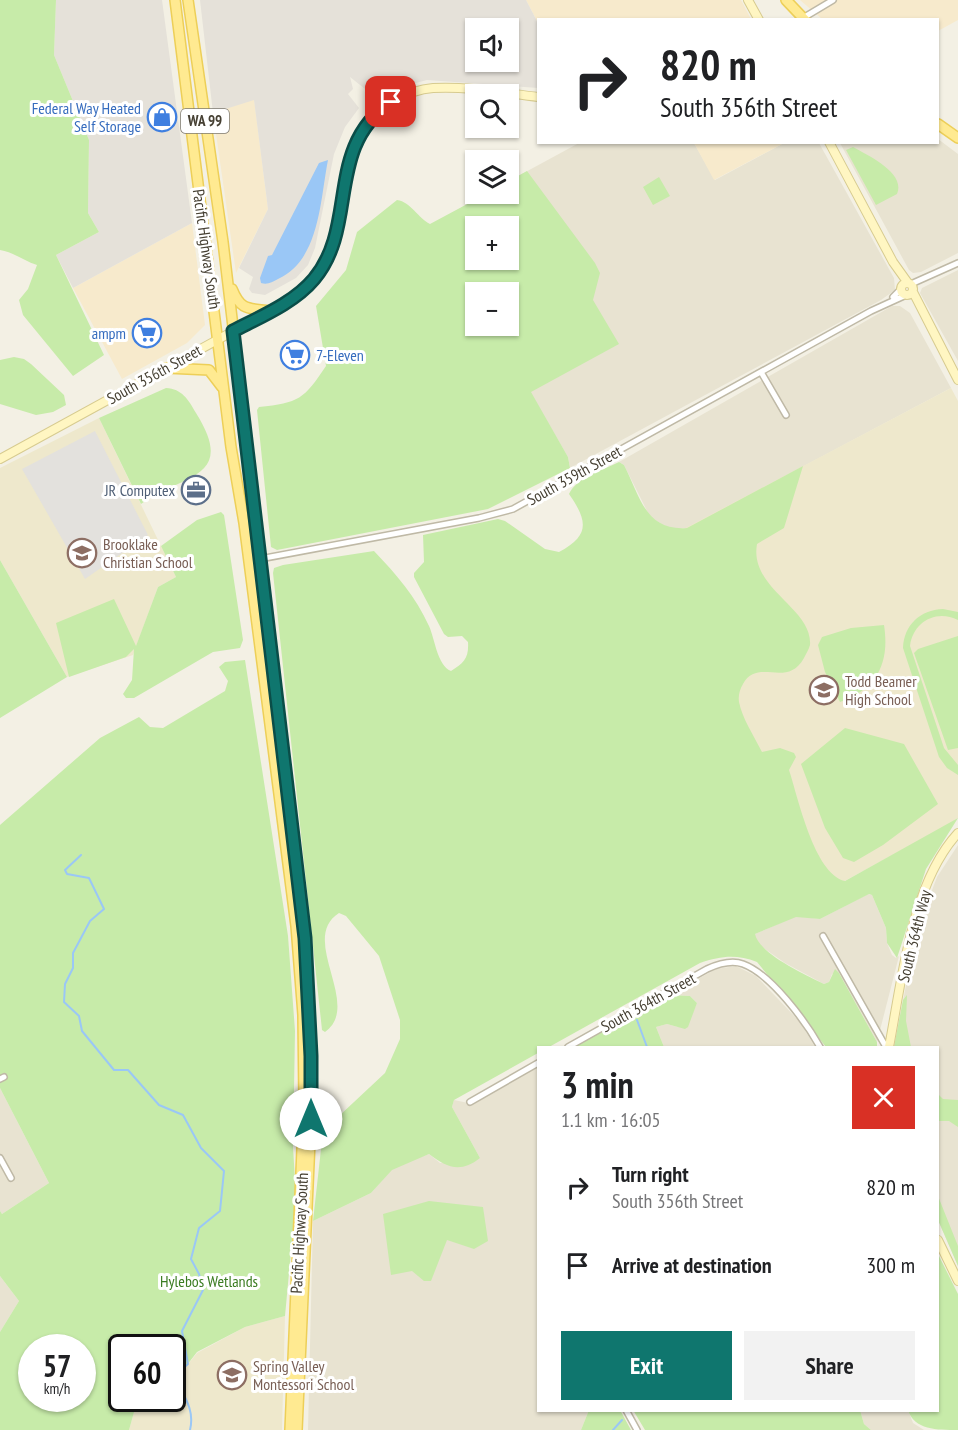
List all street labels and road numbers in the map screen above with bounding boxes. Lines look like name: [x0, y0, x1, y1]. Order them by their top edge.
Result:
road number: WA 99: [181, 109, 229, 133]
street label: Pacific Highway South: [189, 188, 225, 310]
street label: South 356th Street: [103, 339, 205, 408]
street label: South 359th Street: [523, 440, 625, 509]
street label: South 364th Way: [893, 888, 935, 984]
street label: South 364th Street: [597, 967, 699, 1036]
street label: Pacific Highway South: [286, 1172, 312, 1294]

